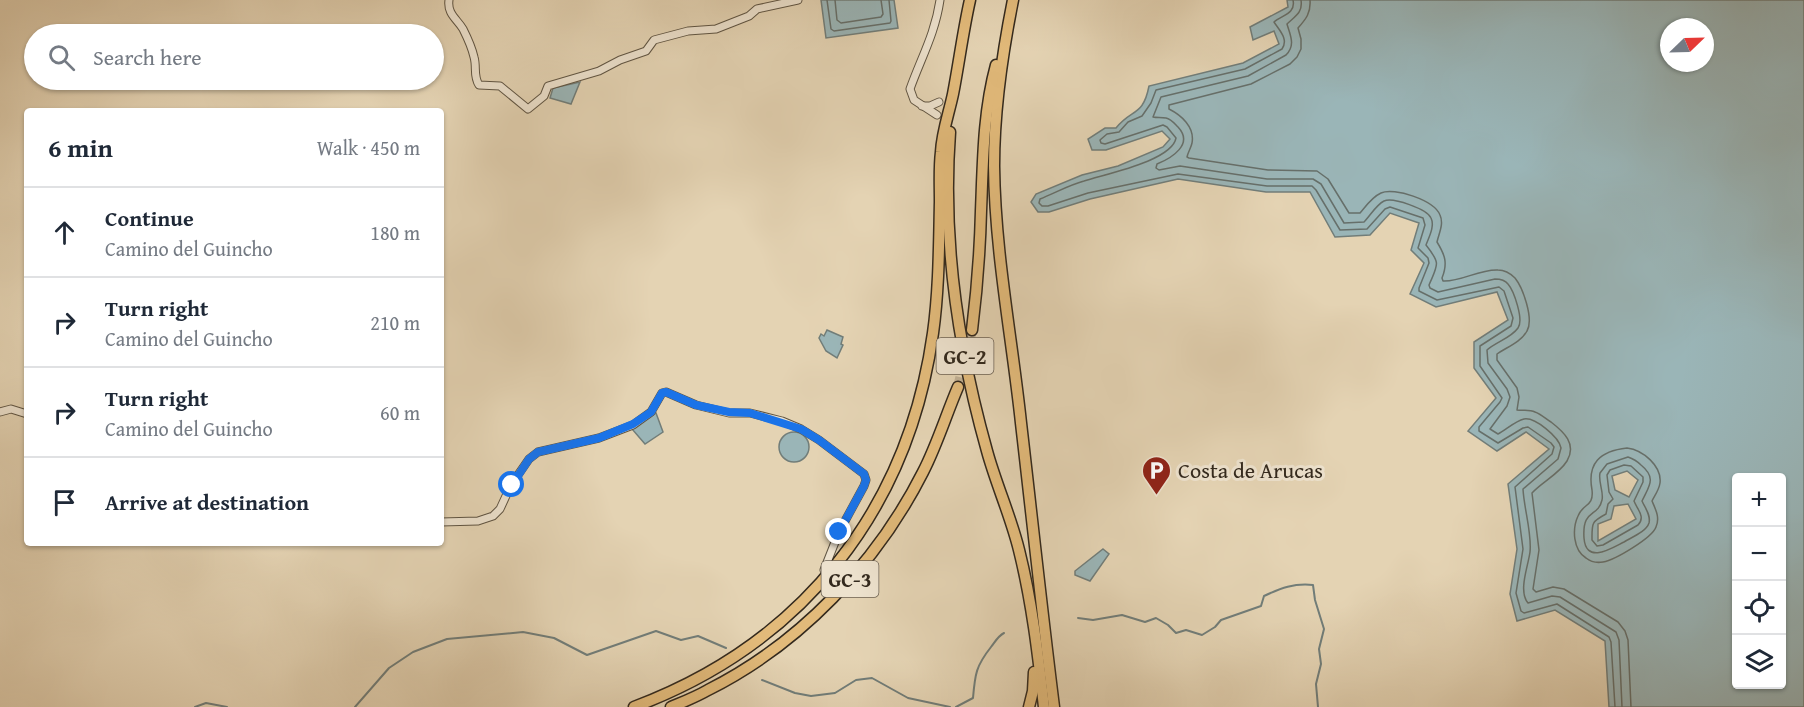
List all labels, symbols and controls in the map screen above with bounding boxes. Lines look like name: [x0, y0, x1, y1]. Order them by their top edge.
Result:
north arrow: [1660, 18, 1714, 72]
search box: [24, 24, 444, 90]
icon: search: [45, 41, 78, 74]
text: Search here: [93, 41, 202, 73]
text: 6 min: [48, 128, 113, 167]
text: Walk · 450 m: [317, 133, 420, 162]
text: Continue: [105, 202, 194, 234]
icon: ahead: [48, 216, 81, 249]
text: 180 m: [370, 218, 420, 247]
text: Camino del Guincho: [105, 234, 273, 263]
text: Turn right: [105, 292, 208, 324]
icon: right: [48, 306, 81, 339]
text: 210 m: [370, 308, 420, 337]
text: Camino del Guincho: [105, 324, 273, 353]
road number: GC-2: [936, 338, 994, 374]
text: Turn right: [105, 382, 208, 414]
icon: right: [48, 396, 81, 429]
text: 60 m: [380, 398, 420, 427]
text: Camino del Guincho: [105, 414, 273, 443]
parking icon: Costa de Arucas: [1141, 454, 1173, 496]
place label: Costa de Arucas: [1178, 454, 1323, 486]
route start: [498, 471, 524, 497]
map controls: [1732, 473, 1786, 689]
button: +: [1732, 473, 1786, 527]
icon: arrive: [48, 486, 81, 519]
text: Arrive at destination: [105, 486, 309, 518]
route end: [825, 518, 851, 544]
button: −: [1732, 527, 1786, 581]
road number: GC-3: [822, 561, 878, 597]
button: locate: [1732, 581, 1786, 635]
button: layers: [1732, 635, 1786, 689]

